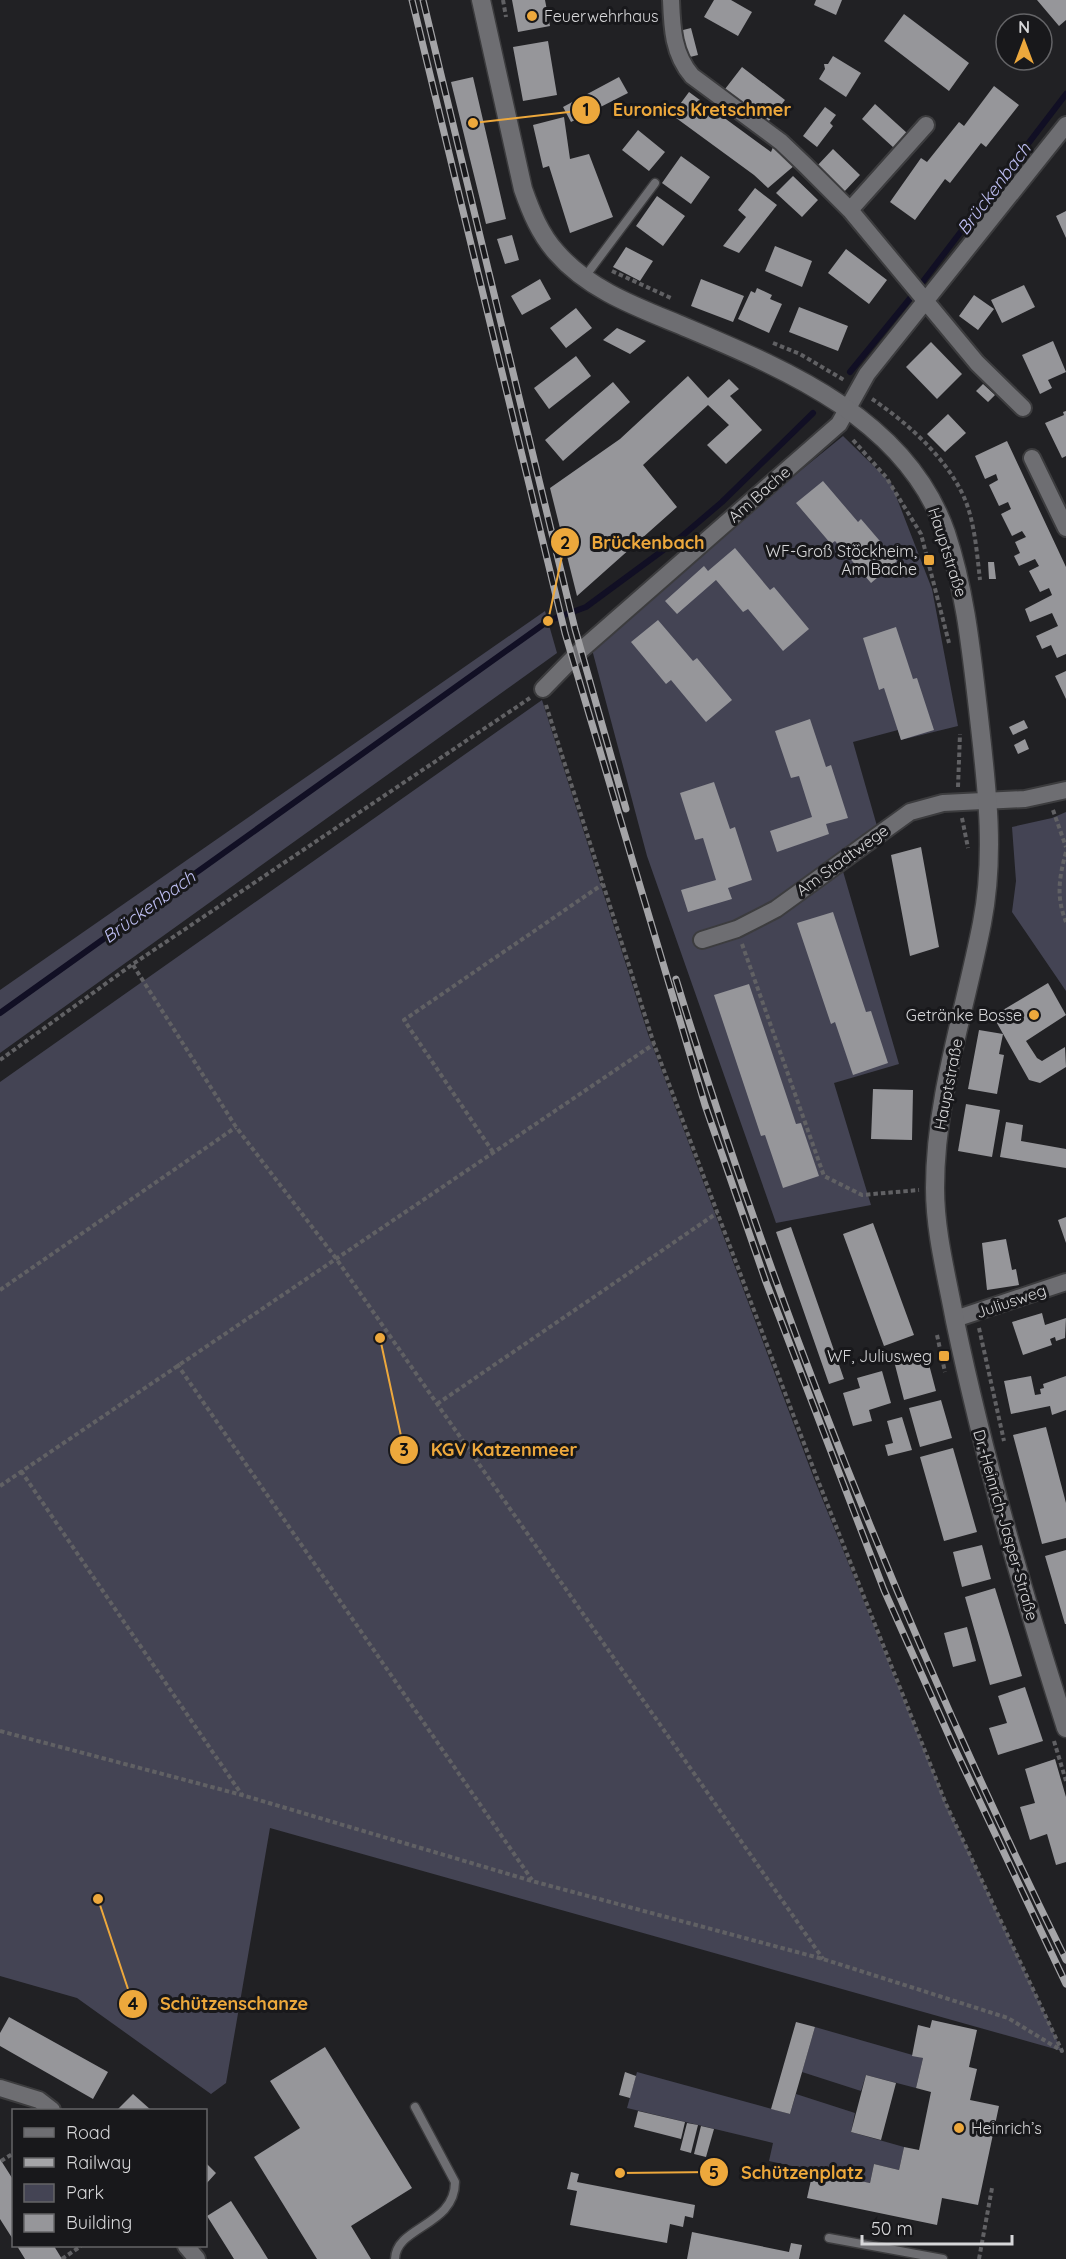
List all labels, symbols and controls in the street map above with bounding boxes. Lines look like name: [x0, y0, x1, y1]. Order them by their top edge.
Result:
place label: Feuerwehrhaus: [544, 6, 659, 26]
marker: Feuerwehrhaus: [525, 9, 539, 23]
north arrow: [994, 12, 1054, 72]
text: N: [1018, 17, 1030, 37]
callout: Euronics Kretschmer: [571, 92, 804, 128]
text: 1: [582, 98, 590, 121]
text: Euronics Kretschmer: [613, 98, 791, 121]
water label: Brückenbach: [951, 137, 1036, 239]
street label: Am Bache: [724, 462, 794, 526]
street label: Hauptstraße: [924, 505, 972, 599]
callout: Brückenbach: [550, 524, 717, 560]
text: 2: [560, 531, 570, 554]
text: Brückenbach: [591, 531, 705, 554]
place label: WF-Groß Stöckheim, Am Bache: [765, 541, 917, 579]
marker: WF-Groß Stöckheim, Am Bache: [922, 553, 936, 567]
street label: Am Stadtwege: [792, 820, 892, 900]
water label: Brückenbach: [98, 865, 200, 948]
place label: Getränke Bosse: [906, 1005, 1022, 1025]
marker: Getränke Bosse: [1027, 1008, 1041, 1022]
street label: Hauptstraße: [929, 1036, 967, 1132]
street label: Juliusweg: [973, 1280, 1049, 1322]
place label: WF, Juliusweg: [827, 1346, 932, 1366]
marker: WF, Juliusweg: [937, 1349, 951, 1363]
street label: Dr.-Heinrich-Jasper-Straße: [969, 1427, 1043, 1623]
callout: KGV Katzenmeer: [389, 1432, 589, 1468]
text: 3: [399, 1438, 409, 1461]
text: KGV Katzenmeer: [431, 1438, 578, 1461]
callout: Schützenschanze: [118, 1986, 320, 2022]
text: 4: [128, 1992, 139, 2015]
text: Schützenschanze: [160, 1992, 308, 2015]
legend: [12, 2109, 207, 2247]
place label: Heinrich’s: [971, 2118, 1042, 2138]
text: Road: [66, 2121, 111, 2144]
marker: Heinrich’s: [952, 2121, 966, 2135]
text: Railway: [66, 2151, 132, 2174]
callout: Schützenplatz: [699, 2154, 875, 2190]
text: 5: [709, 2161, 719, 2184]
text: Schützenplatz: [741, 2161, 863, 2184]
text: Park: [66, 2181, 104, 2204]
scale bar: [862, 2208, 1012, 2246]
text: Building: [66, 2211, 132, 2234]
text: 50 m: [871, 2217, 913, 2240]

